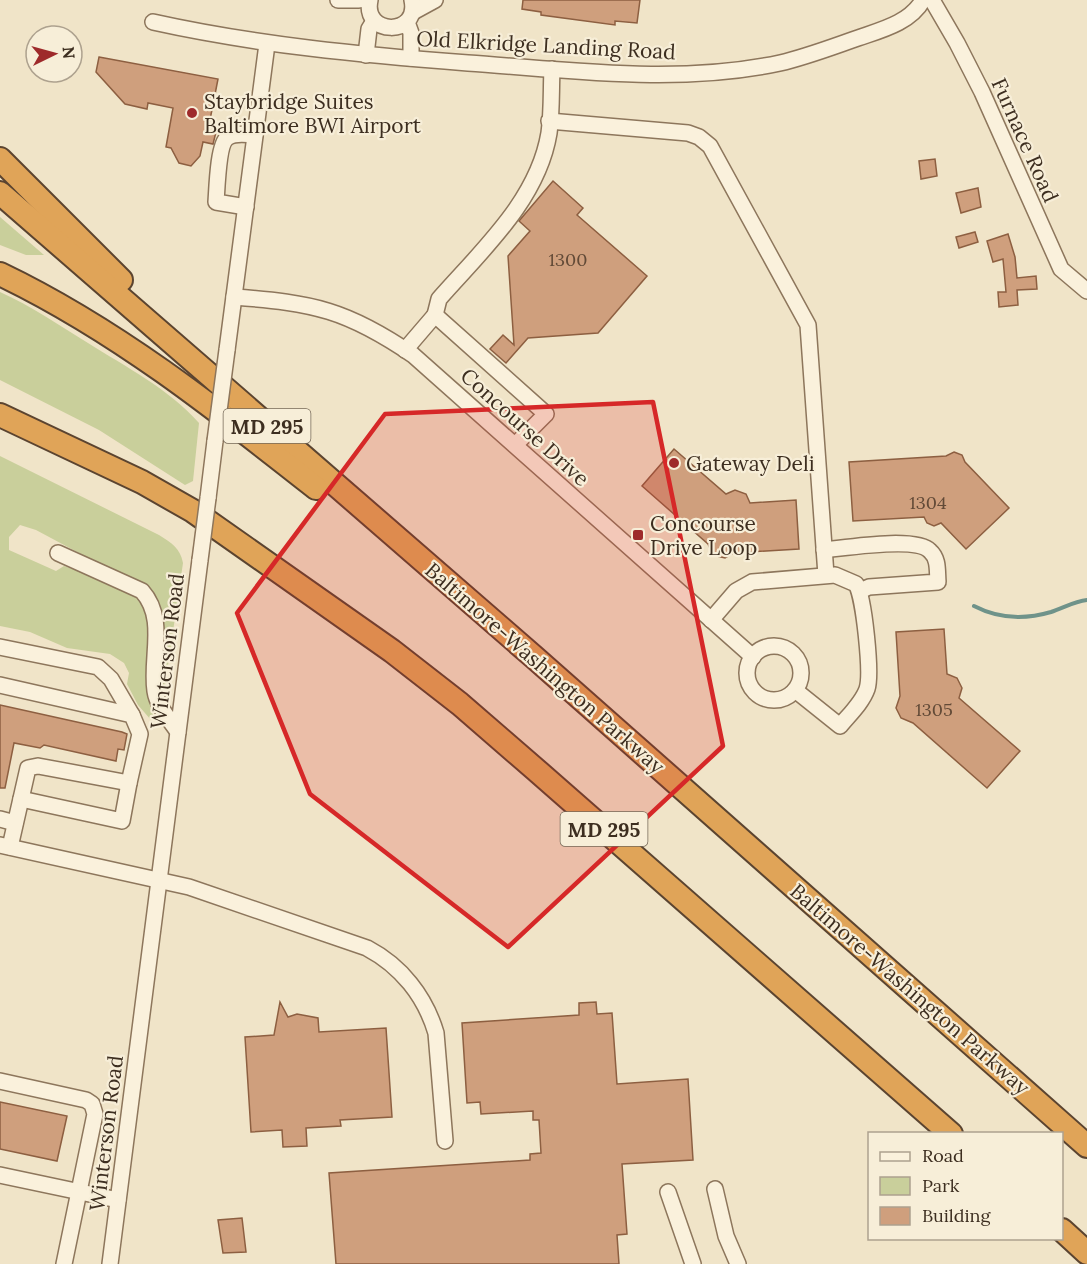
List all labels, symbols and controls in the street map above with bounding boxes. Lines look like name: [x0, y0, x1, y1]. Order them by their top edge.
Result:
north arrow: [24, 24, 84, 84]
street label: Old Elkridge Landing Road: [416, 25, 676, 65]
text: N: [58, 46, 79, 60]
street label: Furnace Road: [986, 74, 1064, 206]
place label: Staybridge Suites Baltimore BWI Airport: [204, 88, 422, 139]
marker: Staybridge Suites Baltimore BWI Airport: [185, 106, 199, 120]
house number: 1300: [549, 248, 587, 271]
street label: Concourse Drive: [455, 362, 595, 492]
road number: MD 295: [224, 409, 310, 443]
place label: Gateway Deli: [686, 450, 815, 477]
marker: Gateway Deli: [667, 456, 681, 470]
house number: 1304: [909, 491, 947, 514]
place label: Concourse Drive Loop: [650, 510, 757, 561]
marker: Concourse Drive Loop: [631, 528, 645, 542]
street label: Baltimore-Washington Parkway: [420, 557, 670, 779]
street label: Winterson Road: [144, 572, 190, 730]
house number: 1305: [915, 698, 953, 721]
road number: MD 295: [560, 812, 648, 846]
street label: Baltimore-Washington Parkway: [785, 878, 1035, 1100]
street label: Winterson Road: [83, 1054, 129, 1212]
legend: [868, 1132, 1063, 1240]
text: Road: [922, 1144, 964, 1167]
text: Park: [922, 1174, 960, 1197]
text: Building: [922, 1204, 992, 1227]

